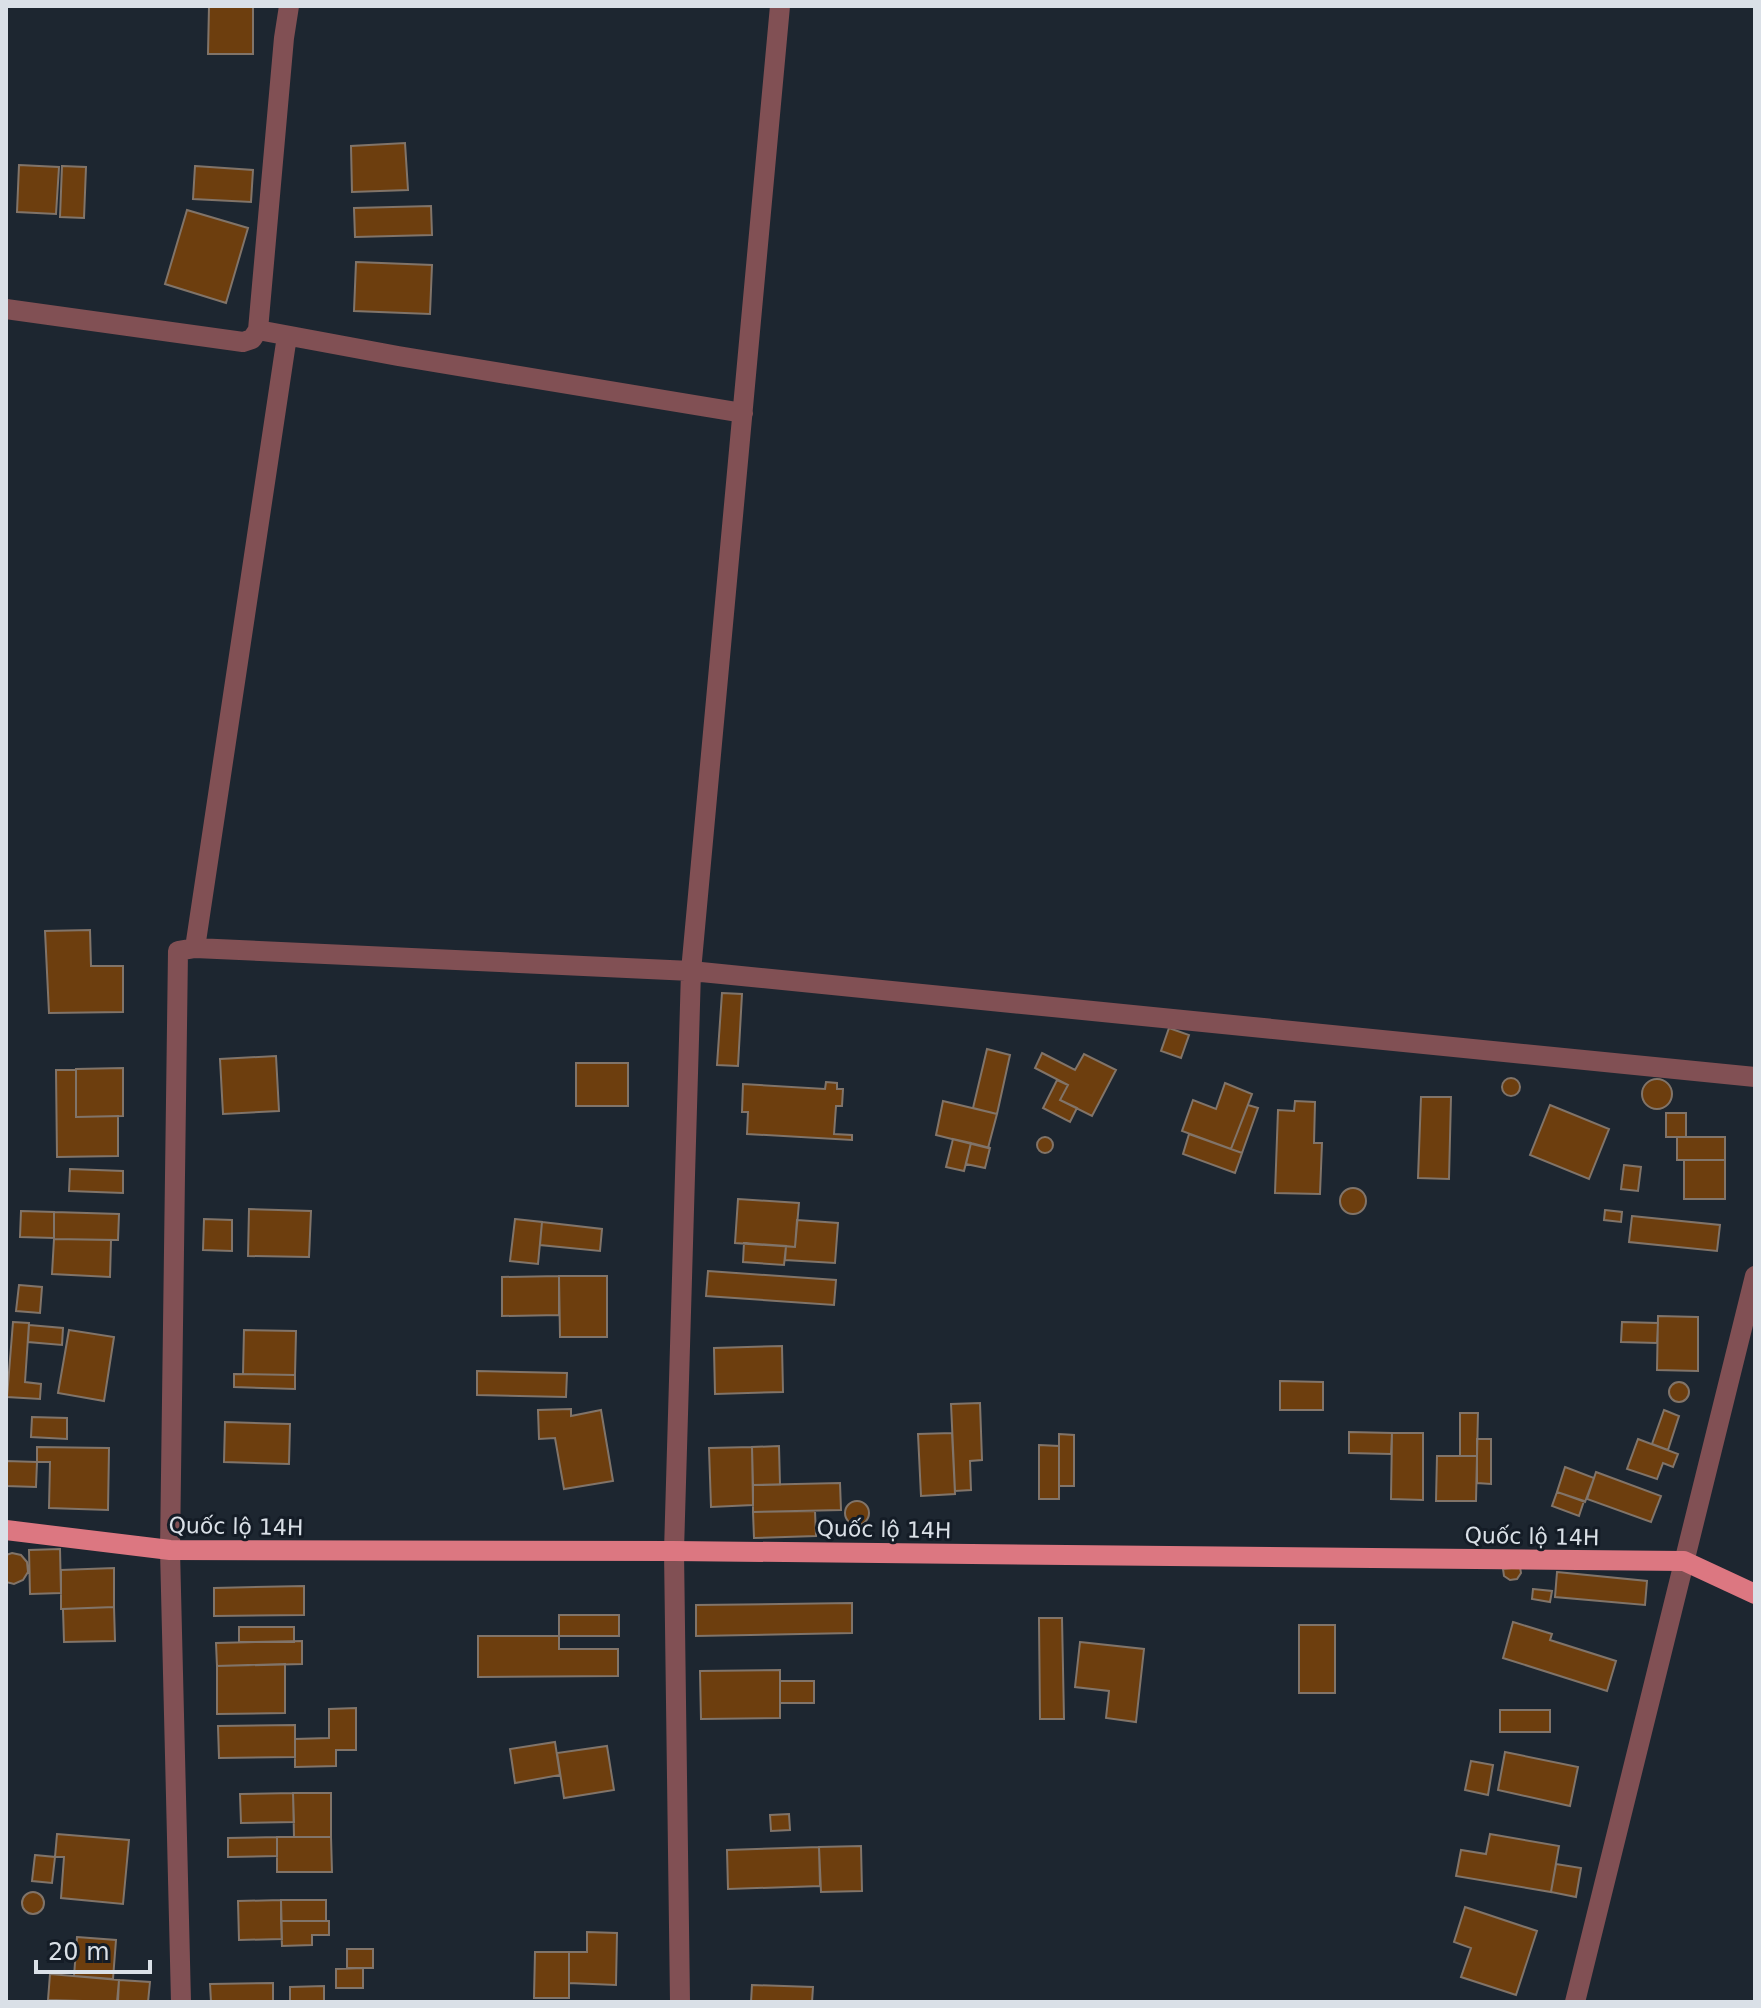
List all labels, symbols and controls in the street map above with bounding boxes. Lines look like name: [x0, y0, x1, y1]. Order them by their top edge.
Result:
street label: Quốc lộ 14H: [168, 1513, 304, 1540]
street label: Quốc lộ 14H: [816, 1516, 952, 1543]
street label: Quốc lộ 14H: [1464, 1523, 1600, 1550]
scale bar: [36, 1924, 150, 1974]
text: 20 m: [48, 1938, 110, 1966]

